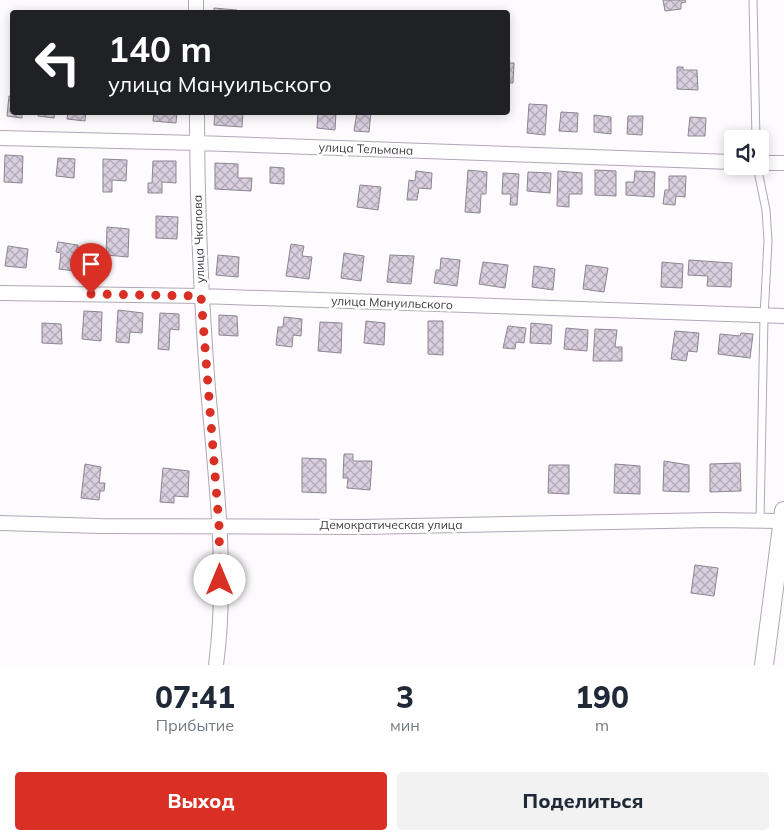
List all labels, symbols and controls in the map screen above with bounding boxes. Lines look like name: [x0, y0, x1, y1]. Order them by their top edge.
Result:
text: 140 m: [108, 27, 212, 71]
icon: left: [25, 30, 90, 95]
text: улица Мануильского: [108, 70, 332, 98]
map controls: [724, 130, 769, 175]
button: sound: [724, 130, 769, 175]
street label: улица Тельмана: [318, 139, 414, 158]
street label: улица Чкалова: [189, 195, 208, 283]
pin: [70, 243, 112, 294]
icon: arrive: [77, 250, 105, 278]
street label: улица Мануильского: [331, 293, 453, 312]
street label: Демократическая улица: [320, 517, 462, 532]
position arrow: [193, 553, 245, 605]
text: 07:41: [155, 678, 235, 716]
text: 3: [396, 678, 414, 716]
text: 190: [575, 678, 629, 716]
text: Прибытие: [156, 715, 234, 735]
text: мин: [390, 715, 420, 735]
text: m: [595, 715, 609, 735]
button: Выход: [15, 772, 387, 830]
button: Поделиться: [397, 772, 769, 830]

